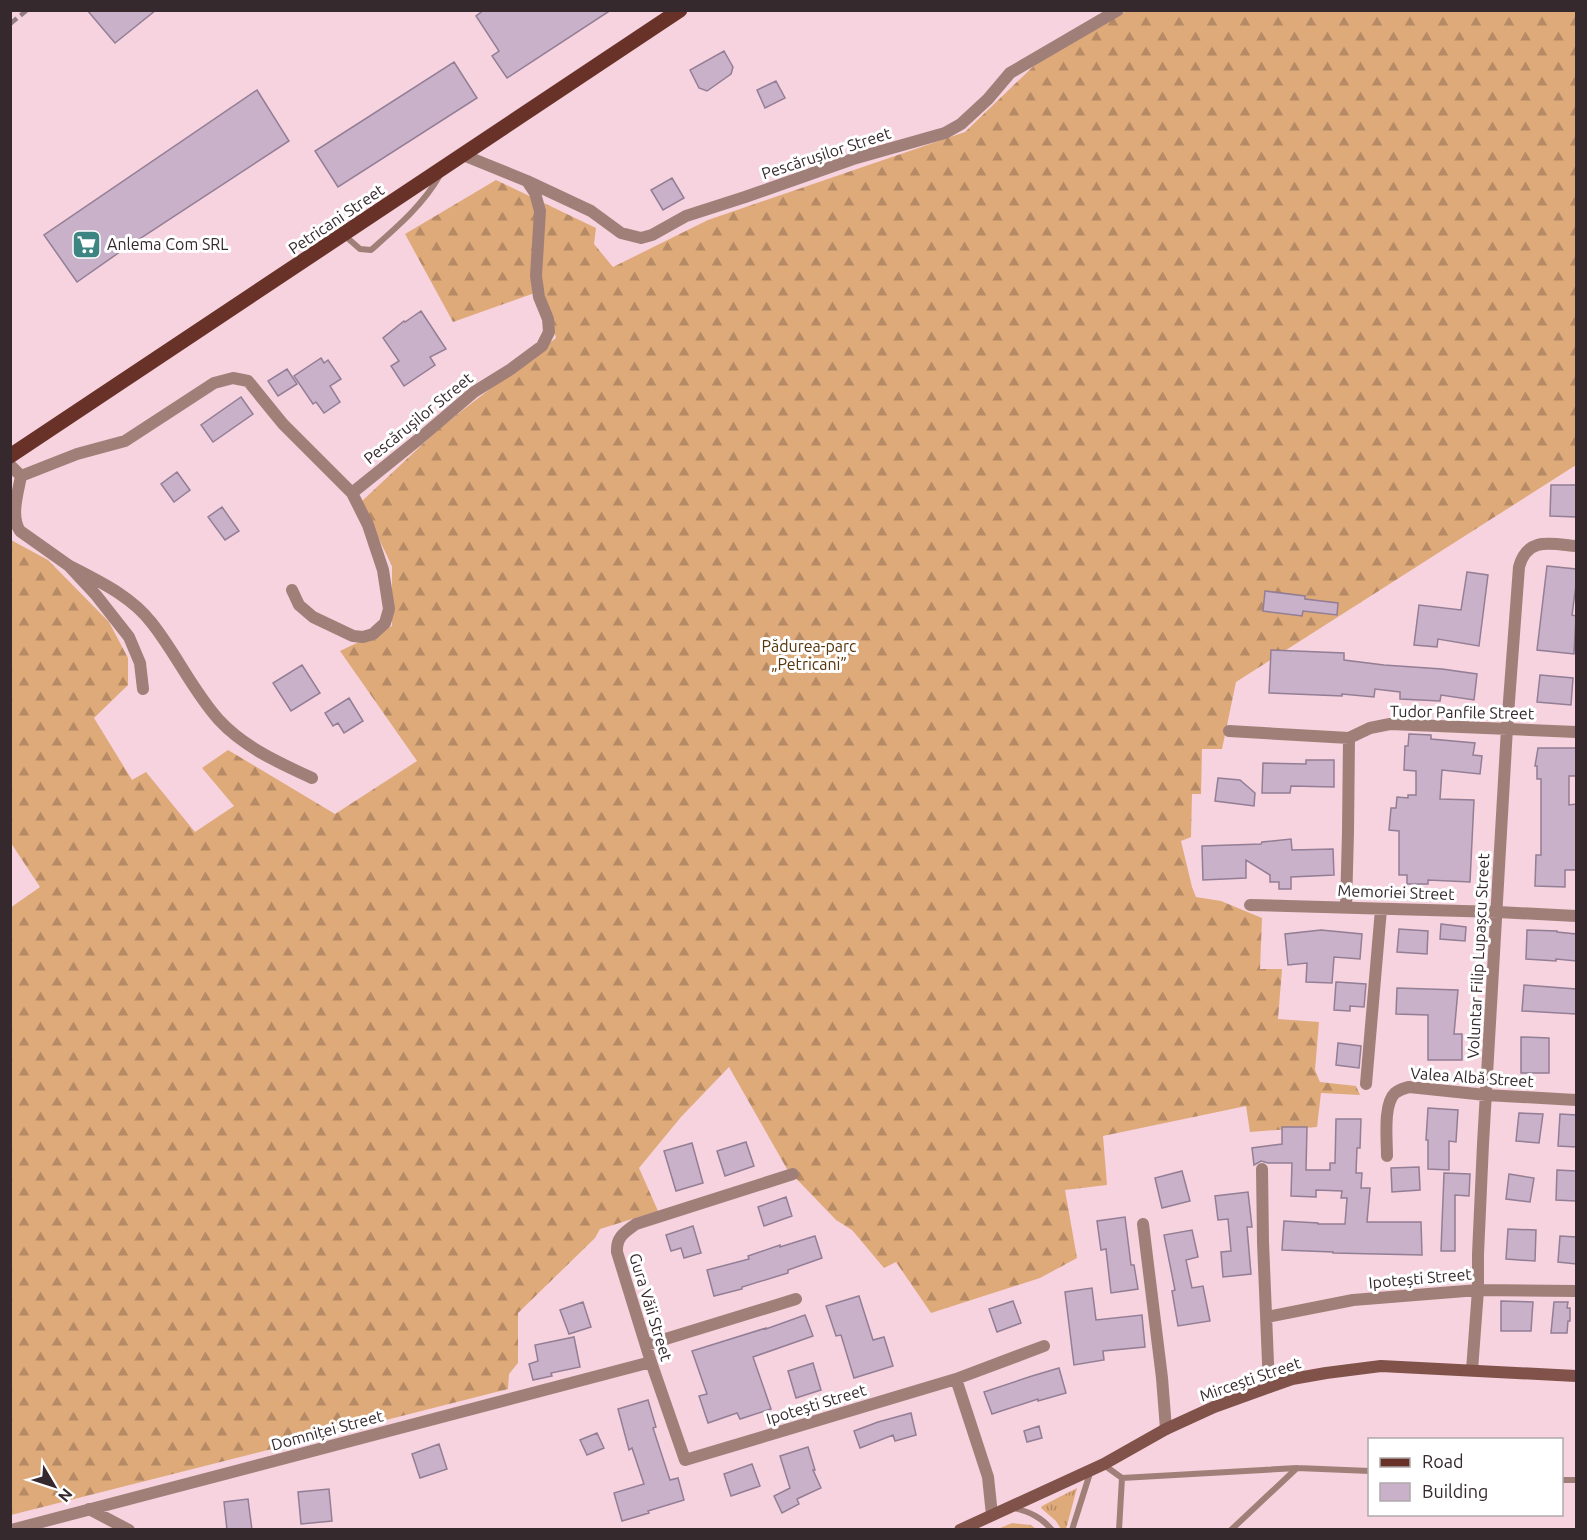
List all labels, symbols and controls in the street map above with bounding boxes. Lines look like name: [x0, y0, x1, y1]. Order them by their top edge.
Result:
street label: Pescărușilor Street: [759, 123, 893, 182]
street label: Petricani Street: [285, 180, 388, 258]
supermarket icon: Anlema Com SRL: [70, 228, 102, 260]
place label: Anlema Com SRL: [107, 235, 228, 253]
street label: Pescărușilor Street: [360, 368, 477, 467]
park label: Pădurea-parc „Petricani”: [762, 637, 857, 673]
street label: Tudor Panfile Street: [1390, 702, 1535, 722]
street label: Voluntar Filip Lupașcu Street: [1464, 852, 1492, 1059]
street label: Memoriei Street: [1337, 881, 1455, 903]
street label: Valea Albă Street: [1410, 1064, 1535, 1090]
street label: Gura Văii Street: [626, 1251, 676, 1364]
street label: Ipotești Street: [1368, 1264, 1473, 1291]
street label: Mircești Street: [1197, 1353, 1303, 1405]
street label: Ipotești Street: [764, 1380, 869, 1428]
street label: Domniței Street: [269, 1406, 385, 1454]
legend: [1368, 1438, 1563, 1516]
text: Road: [1422, 1451, 1464, 1471]
north arrow: [24, 1456, 84, 1516]
text: Building: [1422, 1481, 1488, 1501]
text: N: [55, 1485, 76, 1506]

